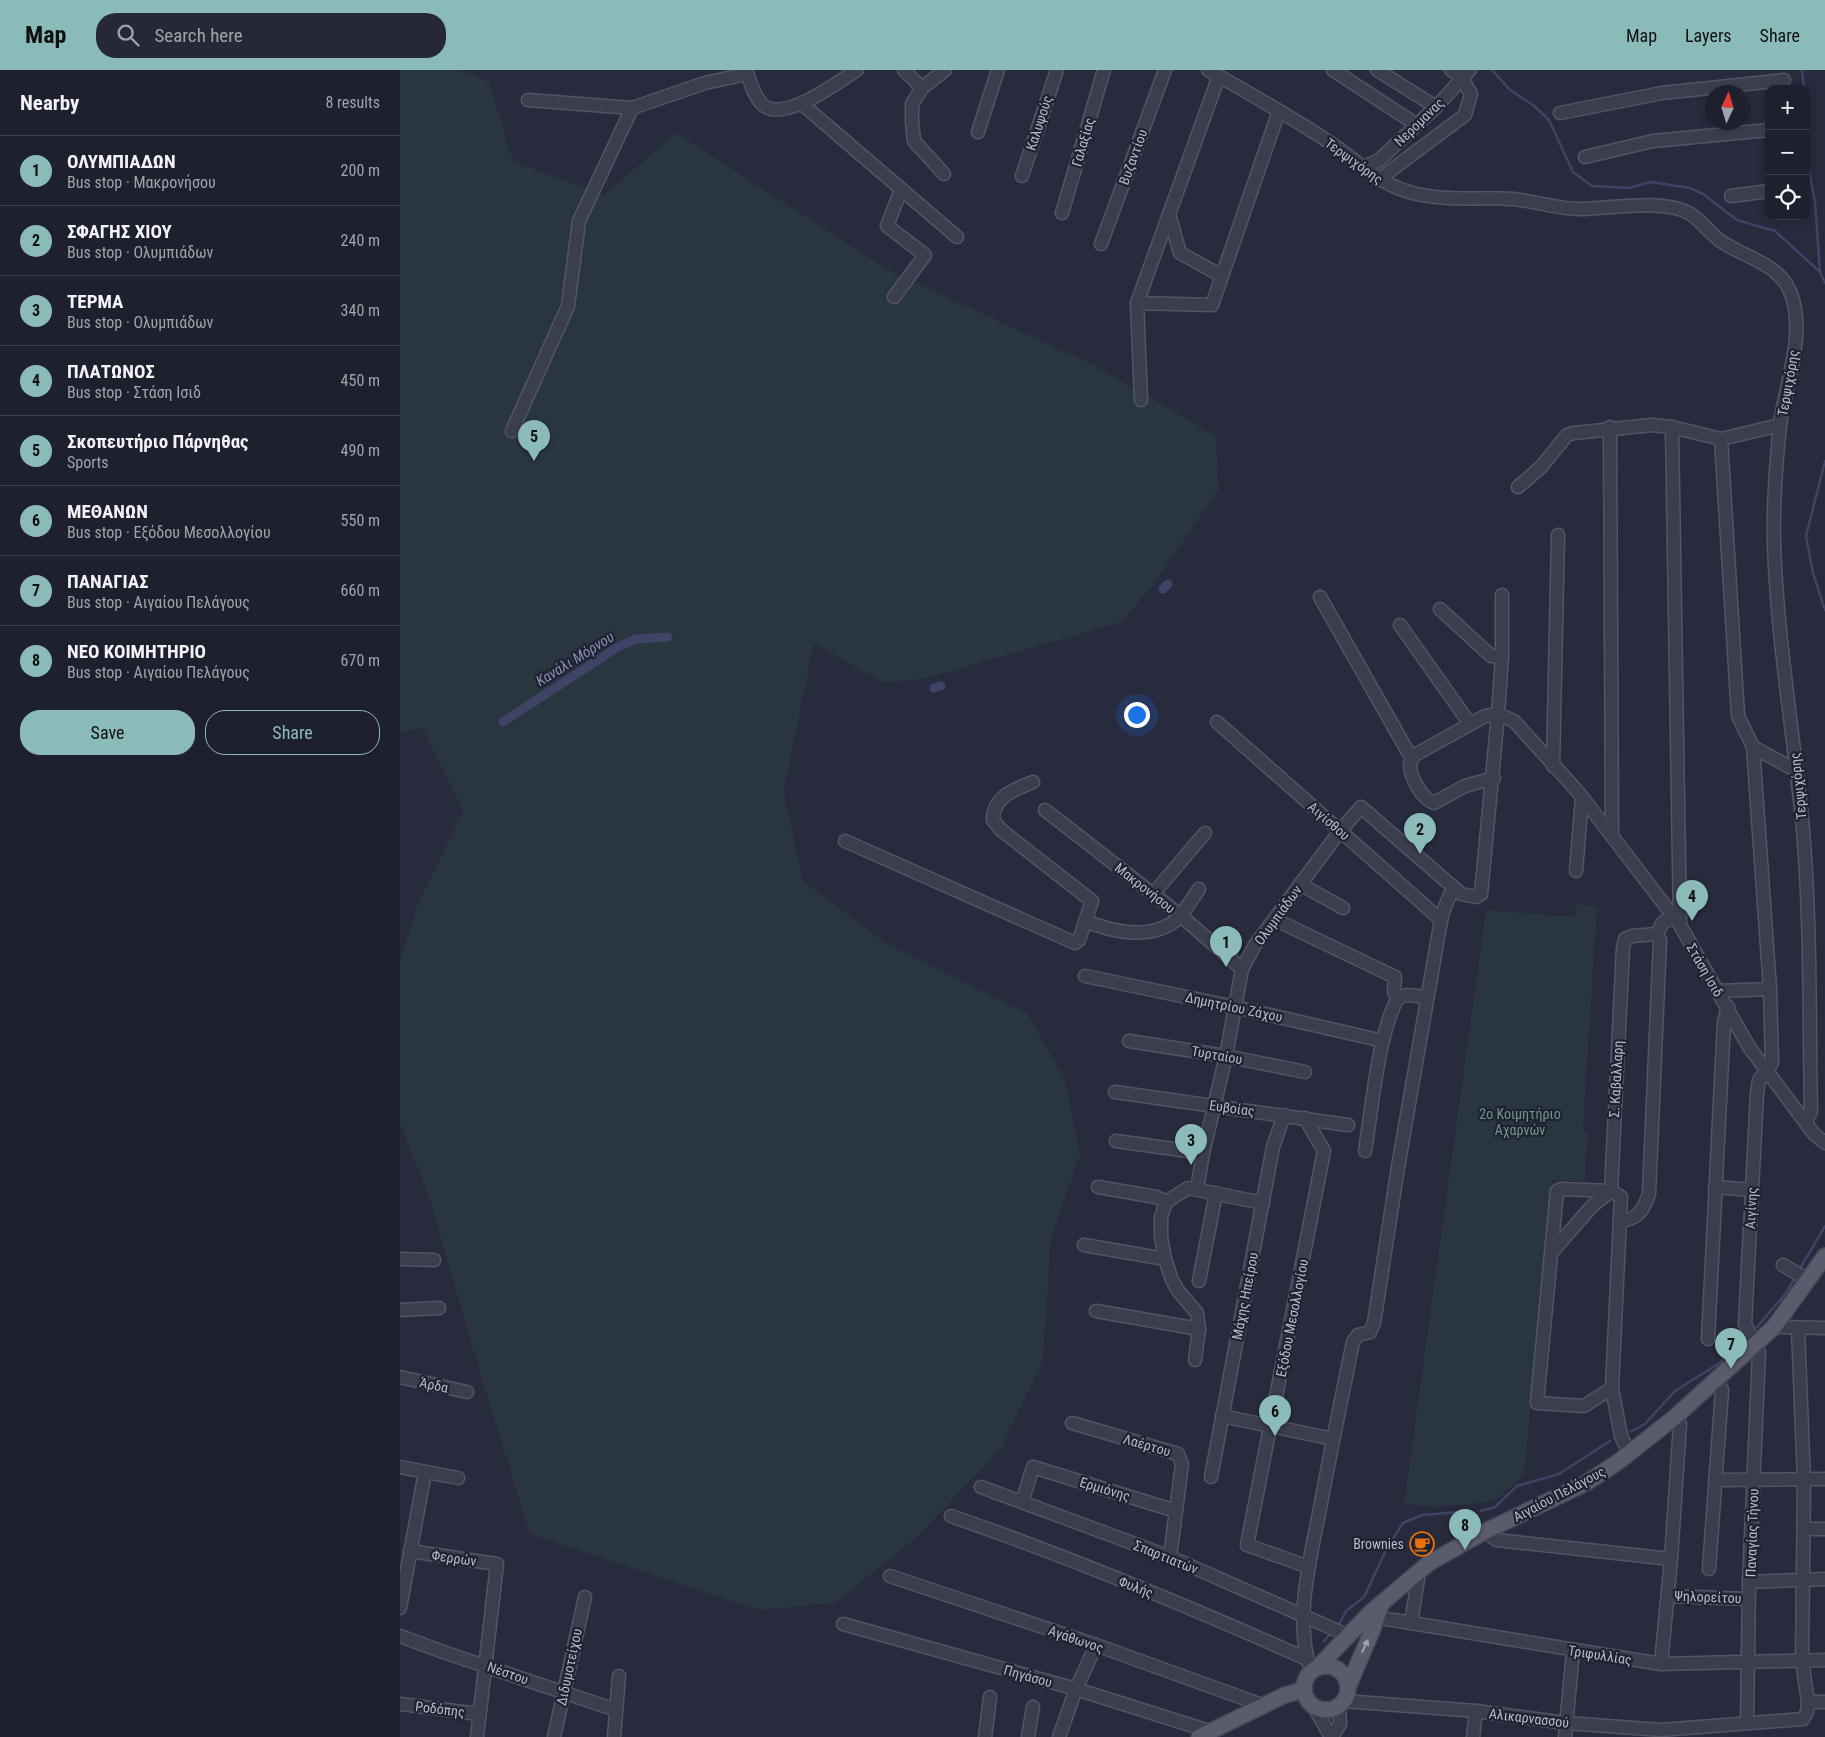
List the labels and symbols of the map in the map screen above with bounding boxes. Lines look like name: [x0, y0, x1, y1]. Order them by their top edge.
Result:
north arrow: [1705, 85, 1750, 130]
street label: Καλυψούς: [1023, 93, 1056, 153]
street label: Νερομανας: [1391, 94, 1447, 150]
street label: Γαλαξίας: [1068, 116, 1098, 168]
street label: Βυζαντίου: [1116, 127, 1151, 187]
street label: Τερψιχόρης: [1322, 135, 1386, 188]
street label: Τερψιχόρης: [1774, 348, 1803, 418]
pin: 5: [518, 420, 550, 461]
water label: Κανάλι Μόρνου: [532, 628, 618, 690]
your location: [1124, 702, 1150, 728]
street label: Τερψιχόρης: [1787, 752, 1810, 820]
street label: Αιγίσθου: [1305, 799, 1353, 844]
pin: 2: [1404, 813, 1436, 854]
street label: Μακρονήσου: [1112, 860, 1178, 917]
pin: 4: [1676, 880, 1708, 921]
street label: Ολυμπιάδων: [1251, 882, 1305, 948]
pin: 1: [1210, 926, 1242, 967]
street label: Στάση Ισιδ: [1683, 940, 1727, 1000]
street label: Δημητρίου Ζάχου: [1184, 989, 1284, 1025]
street label: Σ. Καβαλλαρη: [1606, 1040, 1626, 1118]
street label: Τυρταίου: [1190, 1043, 1244, 1067]
street label: Ευβοίας: [1208, 1097, 1256, 1119]
park label: 2ο Κοιμητήριο Αχαρνών: [1479, 1106, 1561, 1138]
pin: 3: [1175, 1124, 1207, 1165]
street label: Αιγίνης: [1742, 1187, 1760, 1229]
street label: Μάχης Ηπείρου: [1229, 1251, 1261, 1341]
street label: Εξόδου Μεσολλογίου: [1273, 1257, 1311, 1378]
pin: 7: [1715, 1328, 1747, 1369]
street label: Άρδα: [418, 1374, 450, 1396]
pin: 6: [1259, 1395, 1291, 1436]
street label: Λαέρτου: [1122, 1431, 1173, 1459]
street label: Αιγαίου Πελάγους: [1510, 1463, 1608, 1525]
street label: Ερμιόνης: [1078, 1474, 1132, 1504]
street label: Παναγίας Τήνου: [1742, 1488, 1762, 1578]
pin: 8: [1449, 1509, 1481, 1550]
cafe icon: Brownies: [1409, 1531, 1435, 1557]
place label: Brownies: [1353, 1536, 1404, 1552]
street label: Σπαρτιατών: [1131, 1537, 1201, 1577]
street label: Φερρών: [430, 1547, 478, 1569]
street label: Φυλής: [1116, 1573, 1156, 1601]
street label: Ψηλορείτου: [1674, 1588, 1742, 1606]
street label: Αγάθωνος: [1046, 1622, 1106, 1656]
street label: Διδυμοτείχου: [553, 1627, 585, 1707]
one-way arrow: [1362, 1639, 1370, 1653]
street label: Τριφυλλίας: [1567, 1642, 1633, 1669]
street label: Νέστου: [485, 1659, 531, 1688]
street label: Πηγάσου: [1002, 1661, 1054, 1691]
street label: Ροδόπης: [414, 1698, 466, 1720]
street label: Αλικαρνασσού: [1488, 1705, 1570, 1731]

